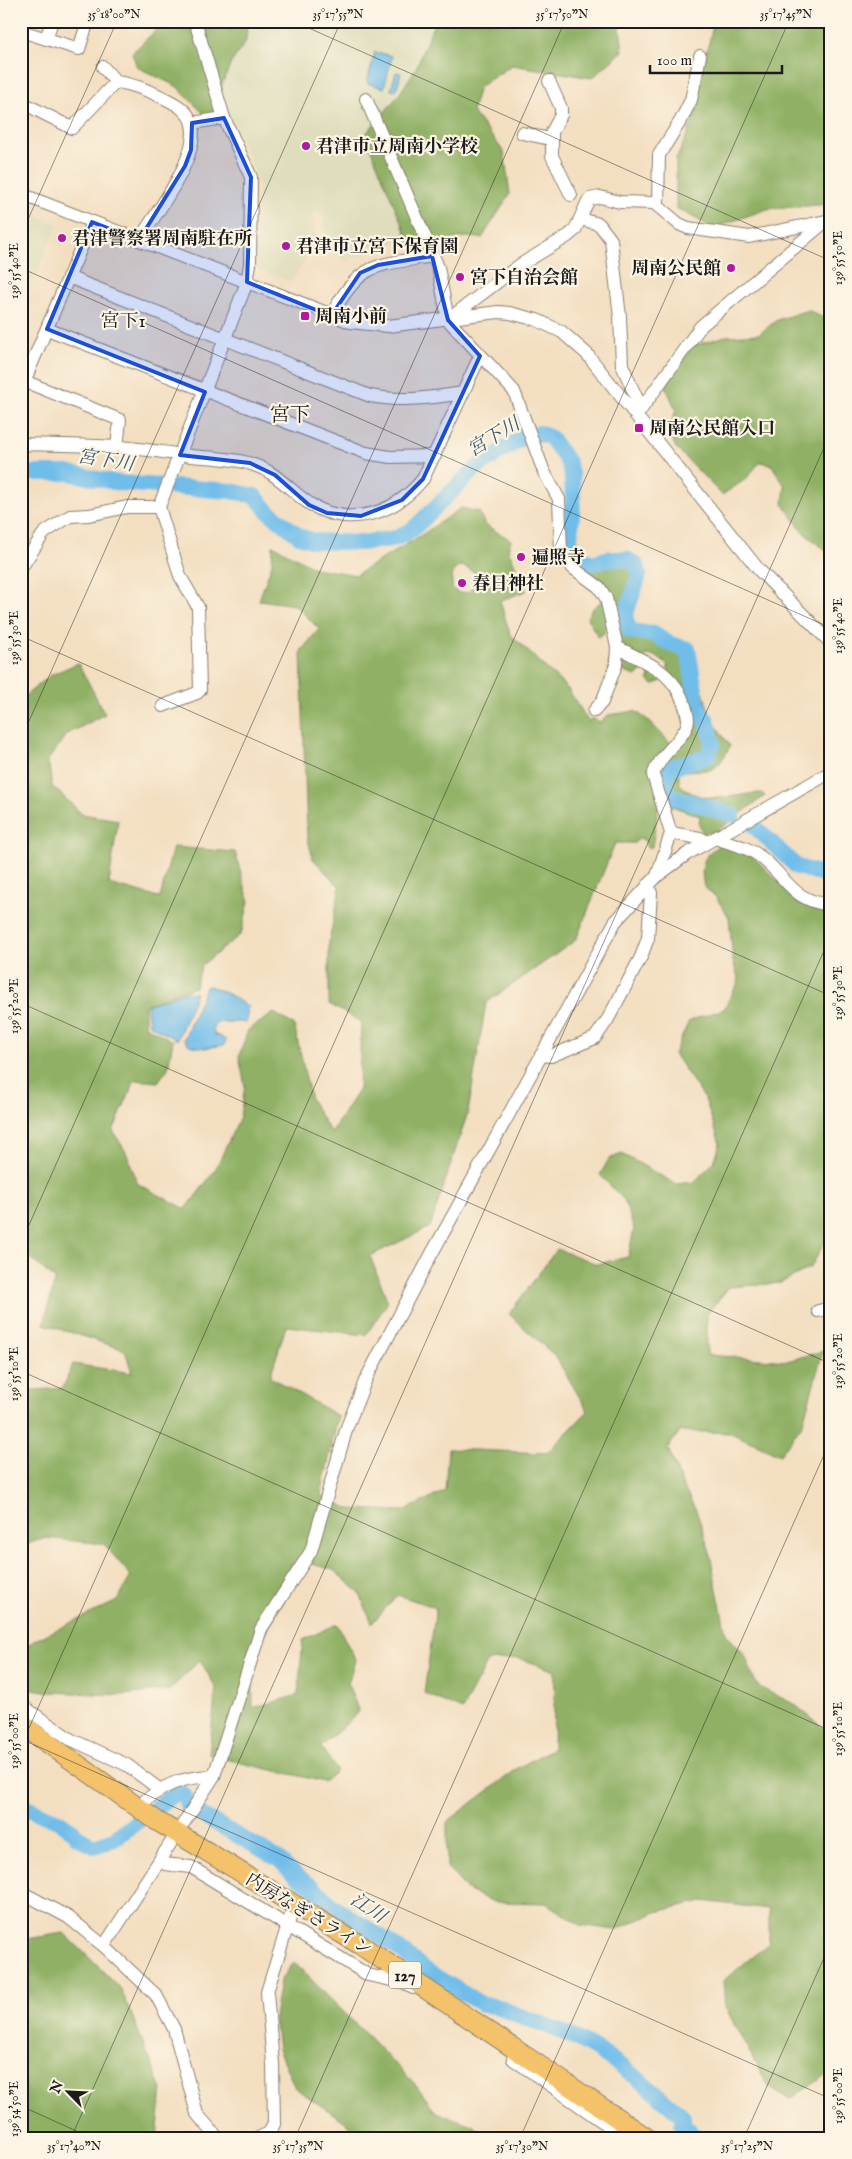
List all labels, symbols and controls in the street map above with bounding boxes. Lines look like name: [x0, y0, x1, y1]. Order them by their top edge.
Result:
text: 35°18'00"N: [87, 7, 141, 22]
text: 35°17'55"N: [312, 7, 364, 22]
text: 35°17'50"N: [536, 7, 589, 22]
text: 35°17'45"N: [760, 7, 813, 22]
scale bar: [650, 42, 782, 74]
text: 100 m: [657, 51, 693, 70]
place label: 君津市立周南小学校: [316, 136, 478, 159]
marker: 君津市立周南小学校: [300, 140, 312, 152]
place label: 君津警察署周南駐在所: [72, 228, 252, 251]
text: 139°55'50"E: [831, 231, 846, 285]
marker: 君津警察署周南駐在所: [56, 232, 68, 244]
place label: 君津市立宮下保育園: [296, 236, 458, 259]
marker: 君津市立宮下保育園: [280, 240, 292, 252]
text: 139°55'40"E: [7, 243, 22, 299]
place label: 周南公民館: [631, 258, 721, 281]
marker: 周南公民館: [725, 262, 737, 274]
place label: 宮下自治会館: [470, 267, 578, 290]
marker: 宮下自治会館: [454, 271, 466, 283]
place label: 周南小前: [315, 306, 387, 329]
district label: 宮下1: [100, 310, 146, 334]
marker: 周南小前: [299, 310, 311, 322]
district label: 宮下: [270, 403, 310, 428]
water label: 宮下川: [463, 412, 526, 463]
place label: 周南公民館入口: [649, 418, 775, 441]
marker: 周南公民館入口: [633, 422, 645, 434]
water label: 宮下川: [76, 445, 138, 478]
place label: 遍照寺: [531, 547, 585, 570]
marker: 遍照寺: [515, 551, 527, 563]
place label: 春日神社: [472, 573, 544, 596]
marker: 春日神社: [456, 577, 468, 589]
text: 139°55'40"E: [831, 598, 846, 654]
text: 139°55'30"E: [7, 611, 22, 665]
text: 139°55'30"E: [831, 966, 846, 1020]
text: 139°55'20"E: [7, 978, 22, 1034]
text: 139°55'20"E: [831, 1333, 846, 1389]
text: 139°55'10"E: [7, 1347, 22, 1401]
text: 139°55'10"E: [831, 1702, 846, 1756]
text: 139°55'00"E: [7, 1713, 22, 1769]
street label: 内房なぎさライン: [241, 1868, 376, 1962]
water label: 江川: [345, 1888, 392, 1930]
road number: 127: [389, 1962, 421, 1988]
north arrow: [42, 2066, 92, 2116]
text: 139°55'00"E: [831, 2068, 846, 2124]
text: N: [46, 2078, 68, 2097]
text: 139°54'50"E: [7, 2081, 22, 2137]
text: 35°17'40"N: [47, 2139, 102, 2154]
text: 35°17'35"N: [272, 2139, 324, 2154]
text: 35°17'30"N: [496, 2139, 549, 2154]
text: 35°17'25"N: [721, 2139, 774, 2154]

